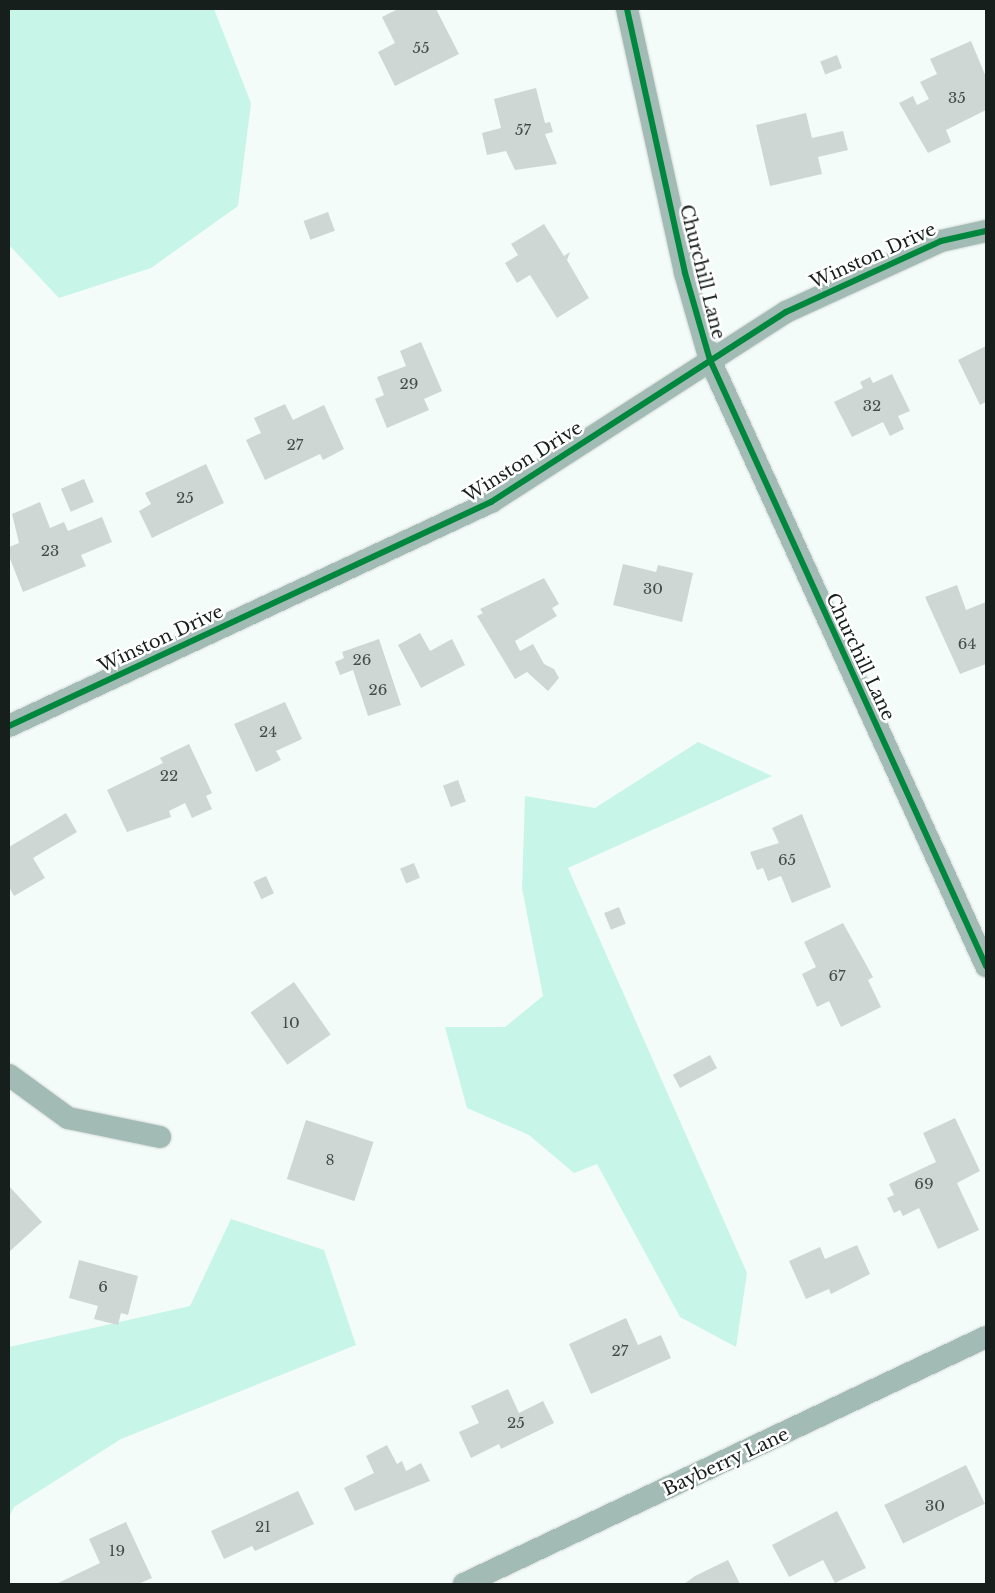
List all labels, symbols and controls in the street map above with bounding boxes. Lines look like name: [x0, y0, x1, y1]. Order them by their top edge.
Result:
house number: 55: [412, 39, 430, 57]
house number: 35: [948, 89, 966, 107]
house number: 57: [515, 121, 531, 139]
street label: Churchill Lane: [675, 202, 729, 342]
street label: Winston Drive: [807, 219, 939, 293]
house number: 29: [400, 375, 418, 393]
house number: 32: [863, 397, 881, 415]
street label: Winston Drive: [460, 417, 586, 507]
house number: 27: [287, 436, 303, 454]
house number: 25: [176, 489, 194, 507]
house number: 23: [41, 542, 59, 560]
house number: 30: [643, 580, 663, 598]
street label: Churchill Lane: [821, 590, 899, 724]
street label: Winston Drive: [95, 601, 227, 677]
house number: 64: [958, 635, 976, 653]
house number: 26: [353, 651, 371, 669]
house number: 26: [369, 681, 387, 699]
house number: 24: [259, 723, 277, 741]
house number: 22: [160, 767, 178, 785]
house number: 65: [778, 851, 796, 869]
house number: 67: [828, 967, 846, 985]
house number: 10: [282, 1014, 300, 1032]
house number: 8: [325, 1151, 335, 1169]
house number: 69: [914, 1175, 934, 1193]
house number: 6: [98, 1278, 108, 1296]
house number: 27: [612, 1342, 628, 1360]
house number: 25: [507, 1414, 525, 1432]
street label: Bayberry Lane: [660, 1423, 792, 1501]
house number: 30: [925, 1497, 945, 1515]
house number: 21: [255, 1518, 271, 1536]
house number: 19: [109, 1542, 125, 1560]

